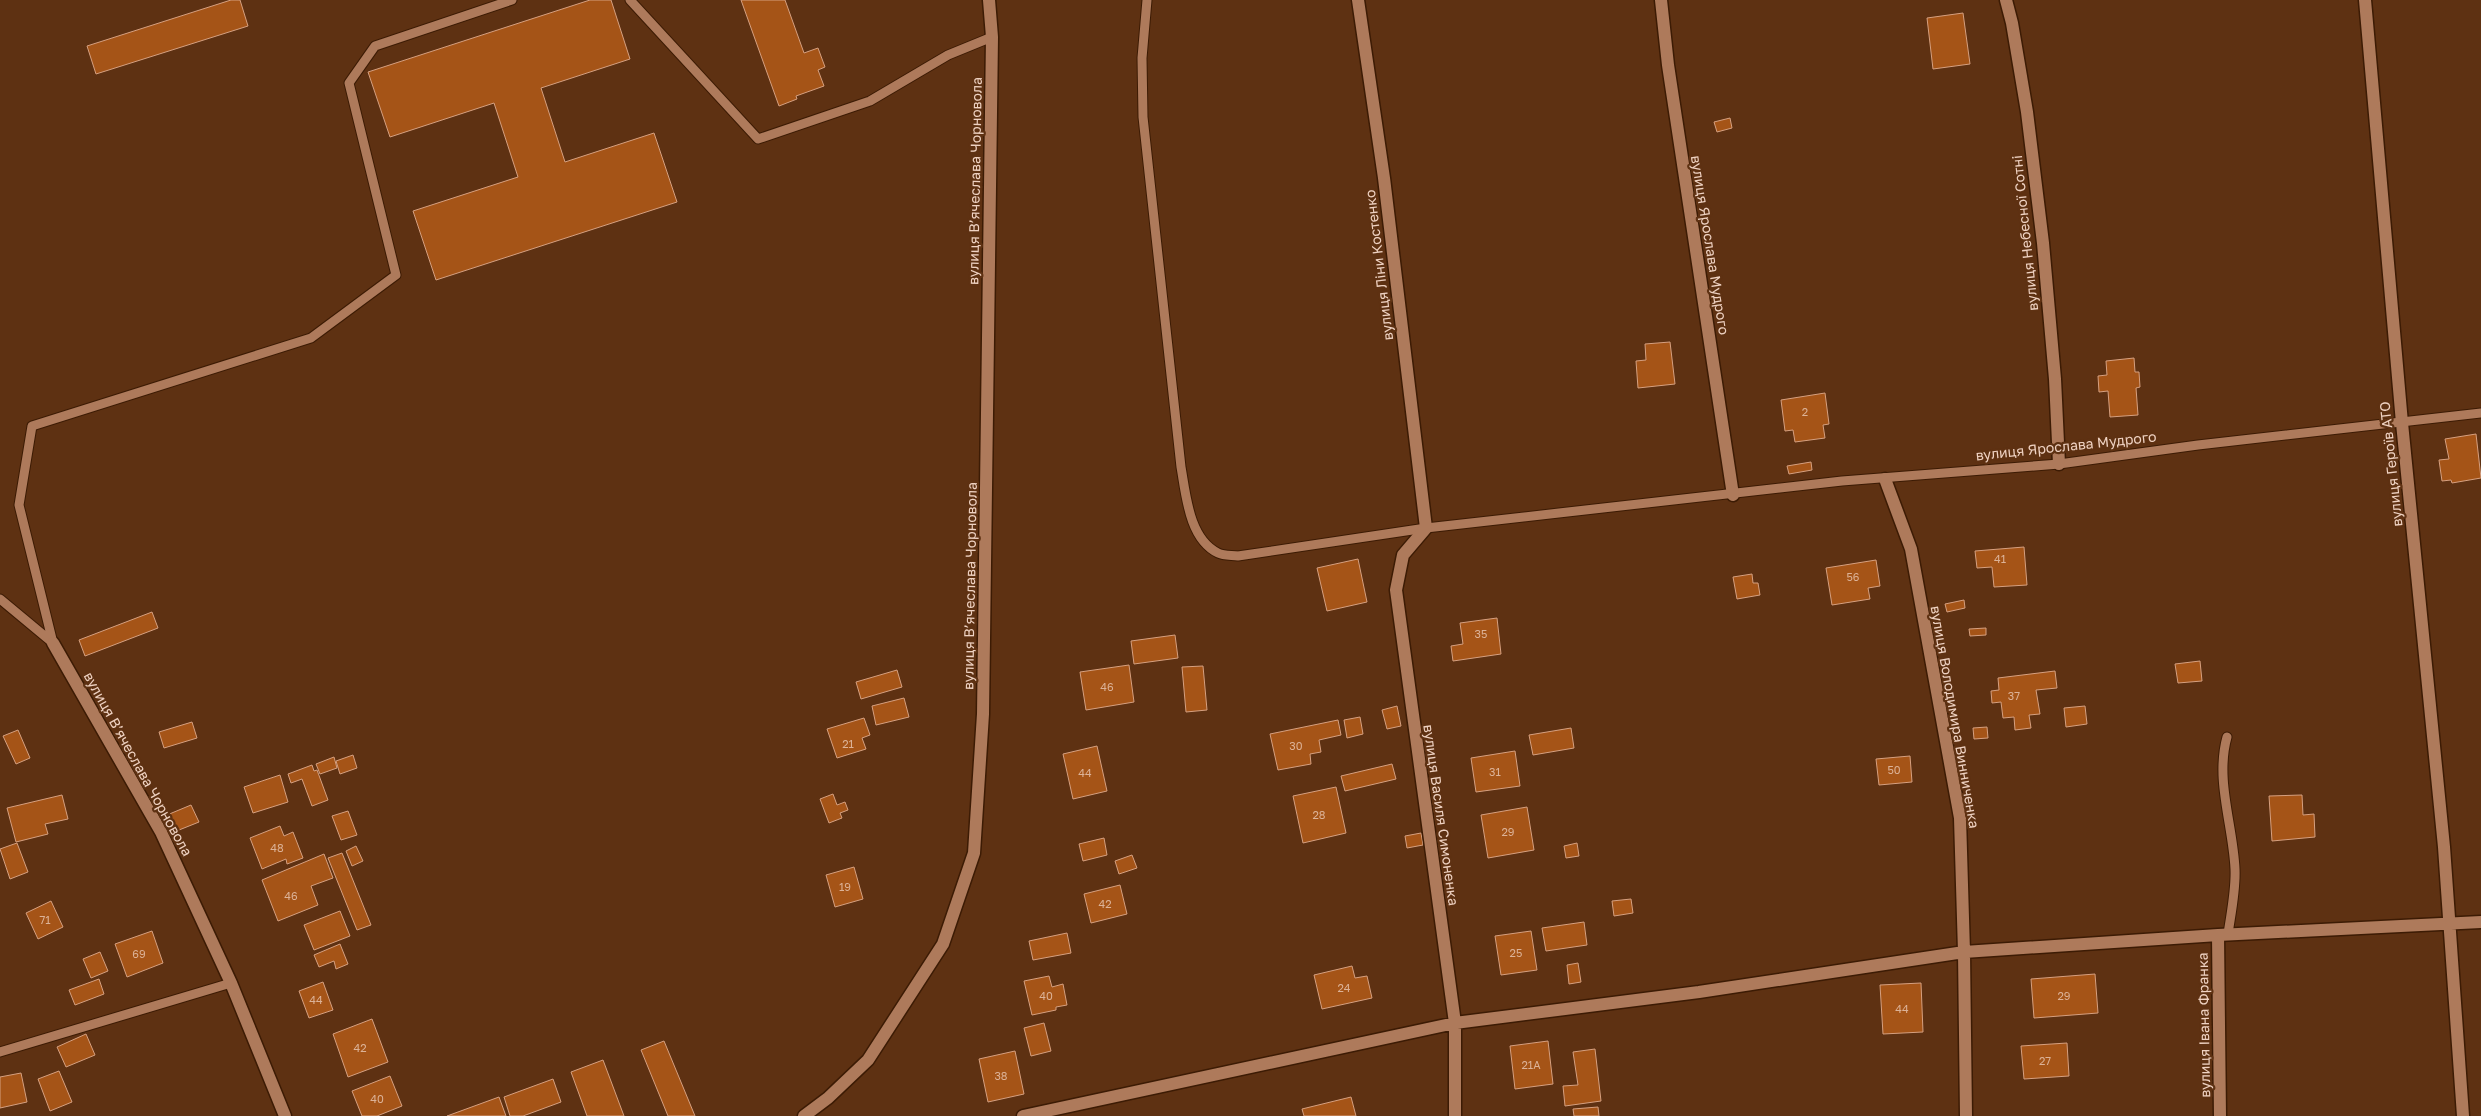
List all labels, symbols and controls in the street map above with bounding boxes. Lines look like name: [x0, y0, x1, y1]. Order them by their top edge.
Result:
street label: вулиця Вʼячеслава Чорновола: [964, 77, 985, 285]
street label: вулиця Ярослава Мудрого: [1688, 154, 1733, 336]
street label: вулиця Небесної Сотні: [2008, 154, 2041, 312]
street label: вулиця Ліни Костенко: [1361, 189, 1396, 341]
street label: вулиця Героїв АТО: [2375, 401, 2406, 528]
house number: 2: [1802, 405, 1808, 418]
street label: вулиця Ярослава Мудрого: [1975, 428, 2157, 463]
street label: вулиця Вʼячеслава Чорновола: [959, 482, 980, 690]
house number: 41: [1994, 552, 2006, 565]
house number: 56: [1846, 570, 1860, 583]
street label: вулиця Володимира Винниченка: [1928, 604, 1983, 830]
house number: 35: [1475, 627, 1487, 640]
street label: вулиця Вʼячеслава Чорновола: [81, 669, 196, 859]
house number: 46: [1100, 680, 1114, 693]
house number: 37: [2008, 689, 2020, 702]
street label: вулиця Василя Симоненка: [1420, 723, 1463, 907]
house number: 21: [842, 737, 854, 750]
house number: 30: [1289, 739, 1303, 752]
house number: 50: [1887, 763, 1901, 776]
house number: 31: [1489, 765, 1501, 778]
house number: 44: [1078, 766, 1092, 779]
house number: 28: [1312, 808, 1326, 821]
house number: 29: [1501, 825, 1515, 838]
house number: 48: [270, 841, 284, 854]
house number: 19: [839, 880, 851, 893]
house number: 46: [284, 889, 298, 902]
house number: 42: [1098, 897, 1112, 910]
house number: 71: [39, 913, 51, 926]
house number: 25: [1510, 946, 1522, 959]
house number: 69: [132, 947, 146, 960]
street label: вулиця Івана Франка: [2194, 952, 2213, 1098]
house number: 24: [1337, 981, 1351, 994]
house number: 40: [1039, 989, 1053, 1002]
house number: 29: [2057, 989, 2071, 1002]
house number: 44: [309, 993, 323, 1006]
house number: 44: [1895, 1002, 1909, 1015]
house number: 42: [353, 1041, 367, 1054]
house number: 27: [2039, 1054, 2051, 1067]
house number: 21А: [1521, 1058, 1541, 1071]
house number: 38: [994, 1069, 1008, 1082]
house number: 40: [370, 1092, 384, 1105]

